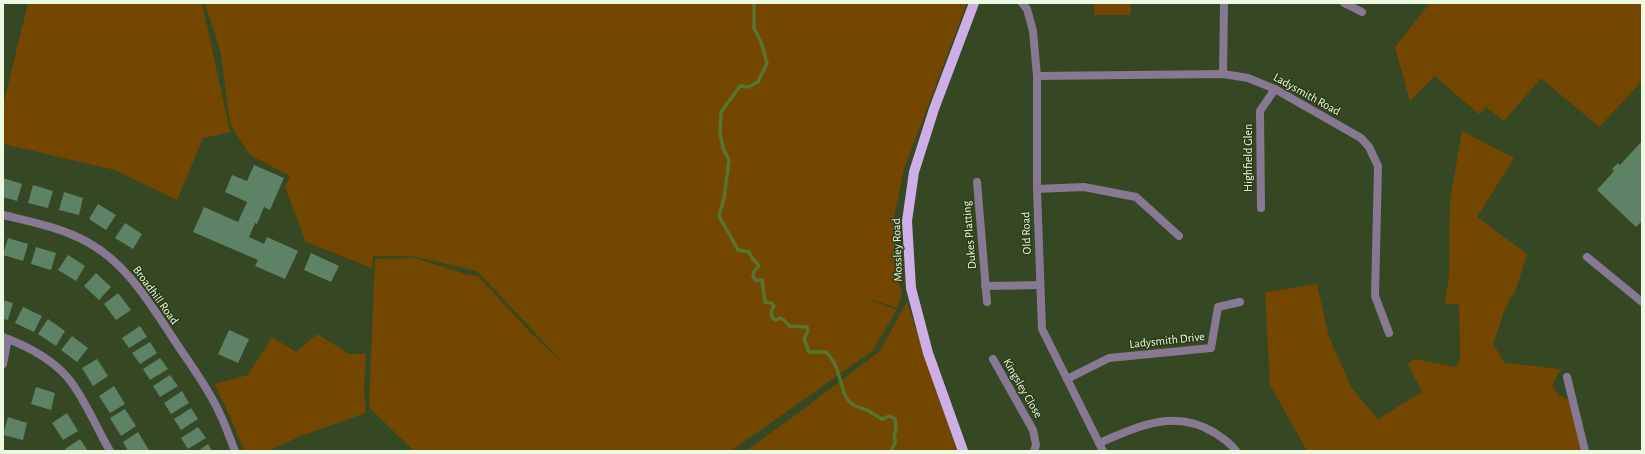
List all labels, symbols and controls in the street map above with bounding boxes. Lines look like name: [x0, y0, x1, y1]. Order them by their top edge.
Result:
street label: Ladysmith Road: [1271, 71, 1343, 118]
street label: Highfield Glen: [1242, 124, 1254, 192]
street label: Dukes Platting: [960, 200, 978, 270]
street label: Old Road: [1019, 211, 1033, 255]
street label: Mossley Road: [890, 218, 905, 282]
street label: Broadhill Road: [131, 264, 181, 326]
street label: Ladysmith Drive: [1129, 330, 1205, 351]
street label: Kingsley Close: [1000, 356, 1045, 420]

